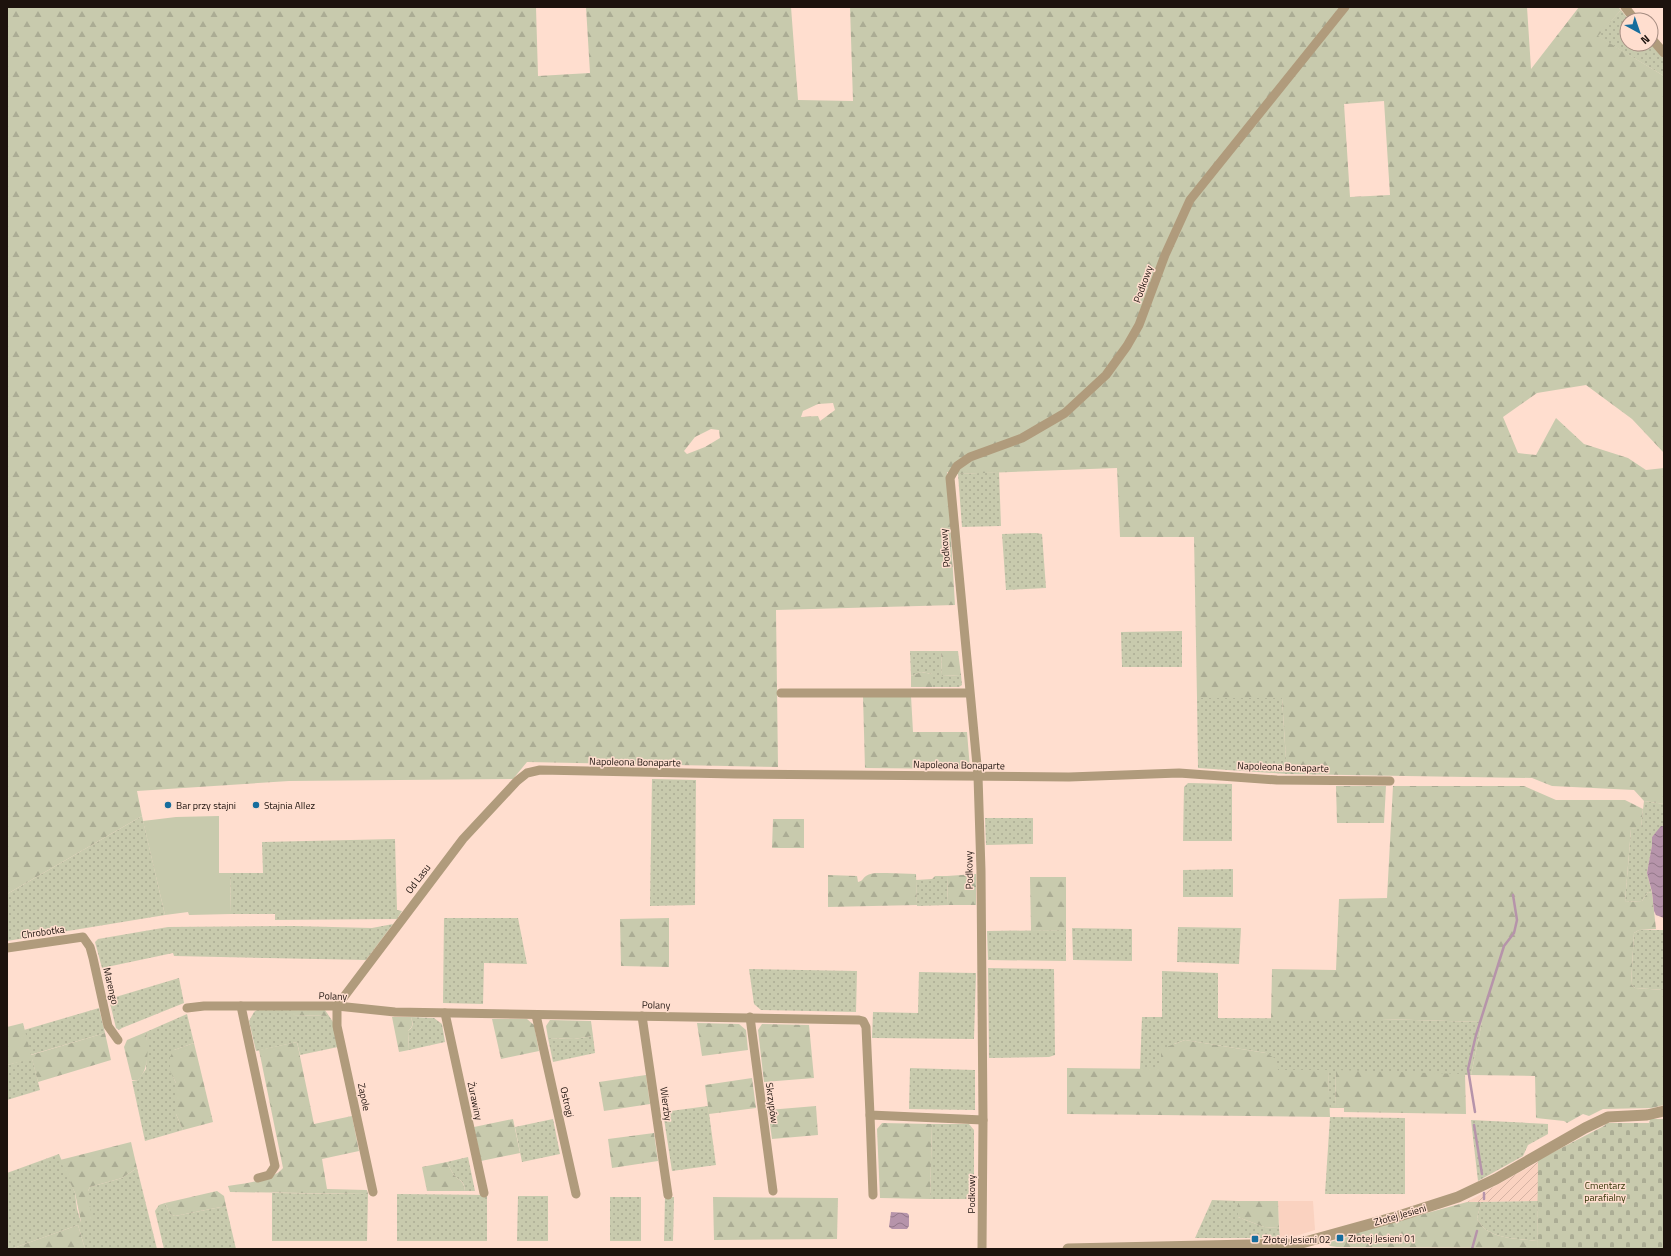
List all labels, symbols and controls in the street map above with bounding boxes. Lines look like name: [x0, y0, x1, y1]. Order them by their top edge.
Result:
north arrow: [1619, 12, 1659, 52]
text: N: [1637, 31, 1653, 48]
street label: Podkowy: [1129, 263, 1157, 305]
street label: Podkowy: [936, 528, 954, 568]
street label: Napoleona Bonaparte: [589, 754, 681, 770]
street label: Napoleona Bonaparte: [913, 757, 1005, 773]
street label: Napoleona Bonaparte: [1237, 758, 1329, 776]
place label: Bar przy stajni: [176, 798, 236, 813]
place label: Stajnia Allez: [264, 798, 315, 813]
marker: Bar przy stajni: [163, 800, 173, 810]
marker: Stajnia Allez: [251, 800, 261, 810]
street label: Podkowy: [961, 850, 977, 890]
street label: Od Lasu: [402, 861, 434, 897]
street label: Chrobotka: [21, 922, 65, 942]
street label: Marengo: [99, 966, 123, 1006]
street label: Polany: [318, 988, 348, 1004]
street label: Polany: [642, 997, 671, 1013]
street label: Żurawiny: [464, 1080, 486, 1122]
street label: Zapole: [354, 1082, 374, 1112]
street label: Skrzypów: [762, 1082, 782, 1125]
street label: Ostrogi: [556, 1085, 578, 1119]
street label: Wierzby: [656, 1086, 676, 1122]
street label: Podkowy: [964, 1174, 979, 1213]
park label: Cmentarz parafialny: [1584, 1178, 1626, 1205]
street label: Złotej Jesieni: [1372, 1200, 1428, 1230]
place label: Złotej Jesieni 01: [1348, 1231, 1415, 1246]
place label: Złotej Jesieni 02: [1263, 1232, 1330, 1247]
marker: Złotej Jesieni 01: [1335, 1233, 1345, 1243]
marker: Złotej Jesieni 02: [1250, 1234, 1260, 1244]

